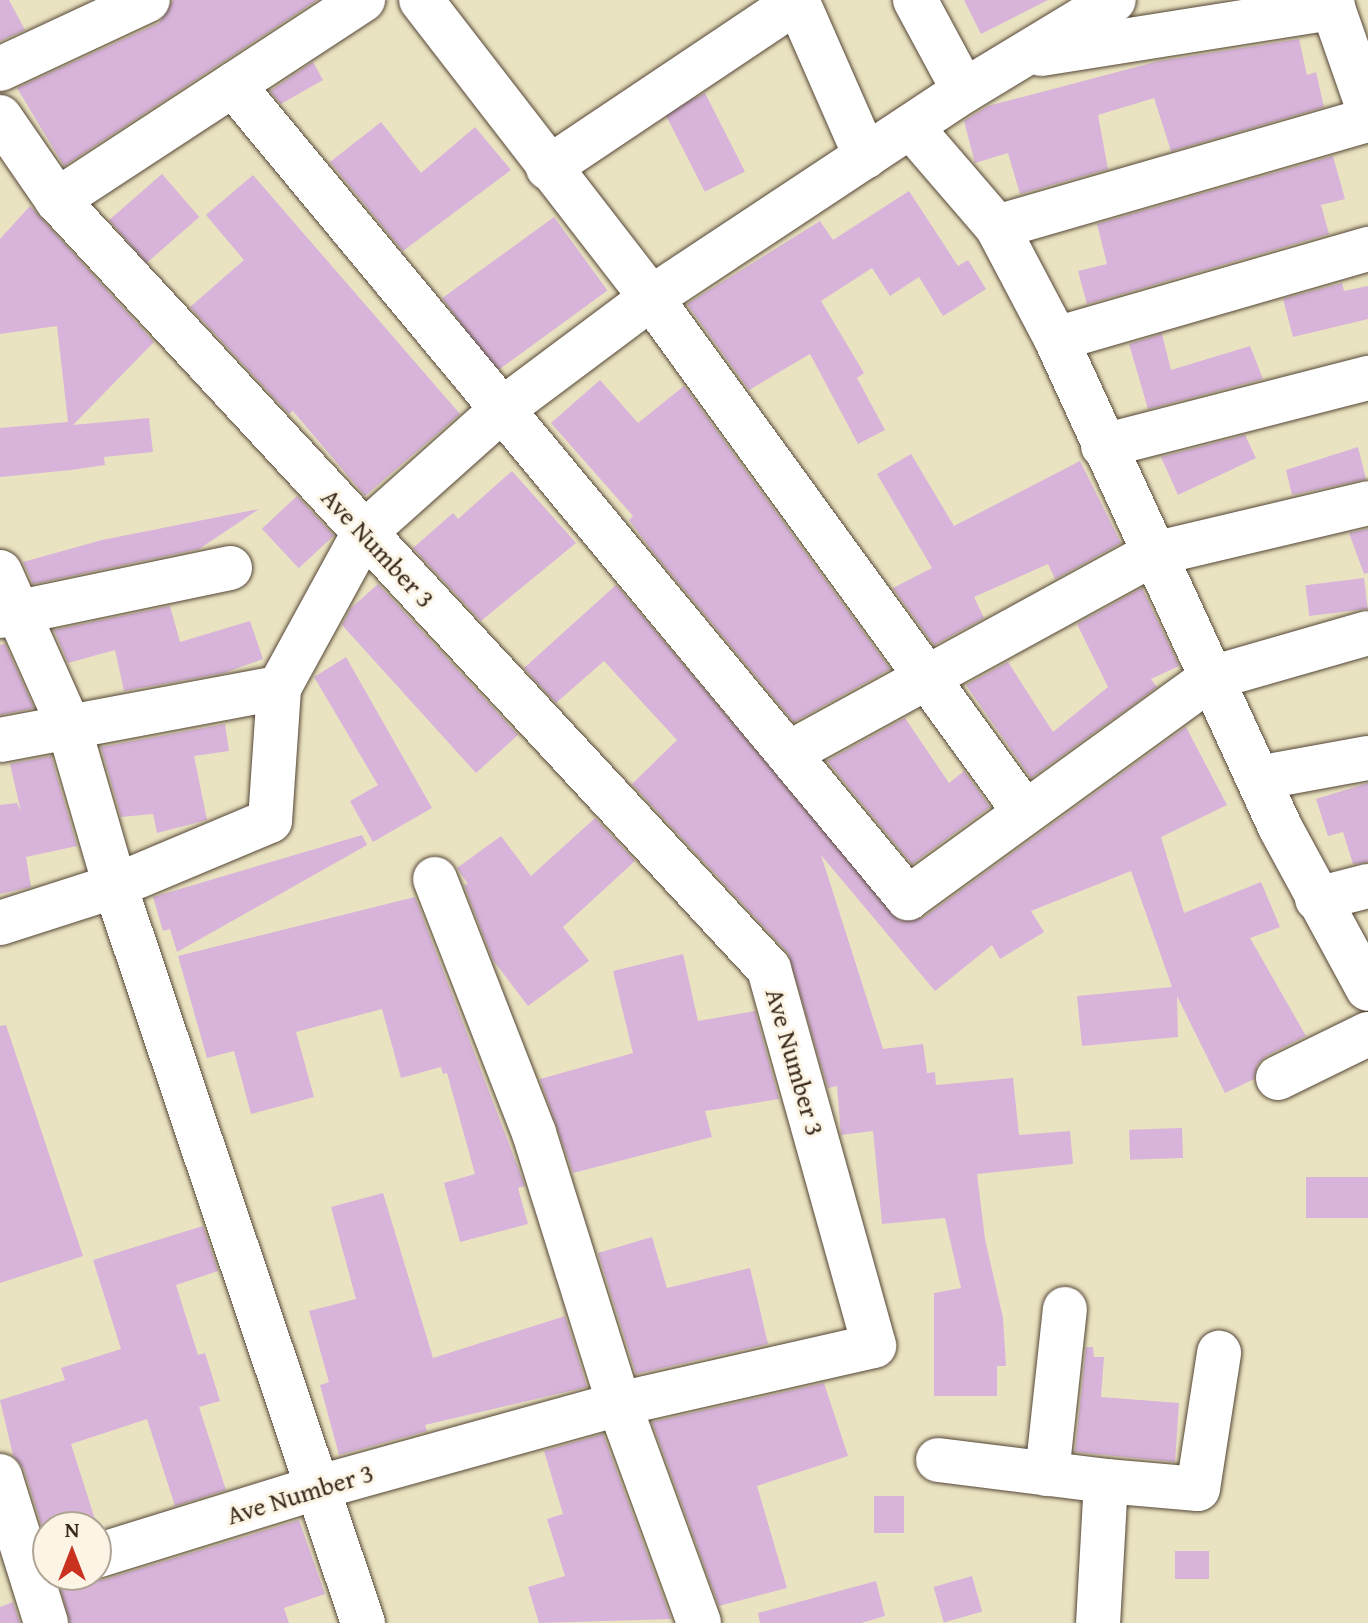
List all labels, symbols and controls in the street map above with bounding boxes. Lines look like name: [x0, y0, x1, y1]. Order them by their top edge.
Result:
street label: Ave Number 3: [315, 482, 441, 614]
street label: Ave Number 3: [759, 985, 831, 1139]
street label: Ave Number 3: [223, 1457, 377, 1531]
north arrow: [32, 1511, 112, 1591]
text: N: [65, 1513, 79, 1545]

